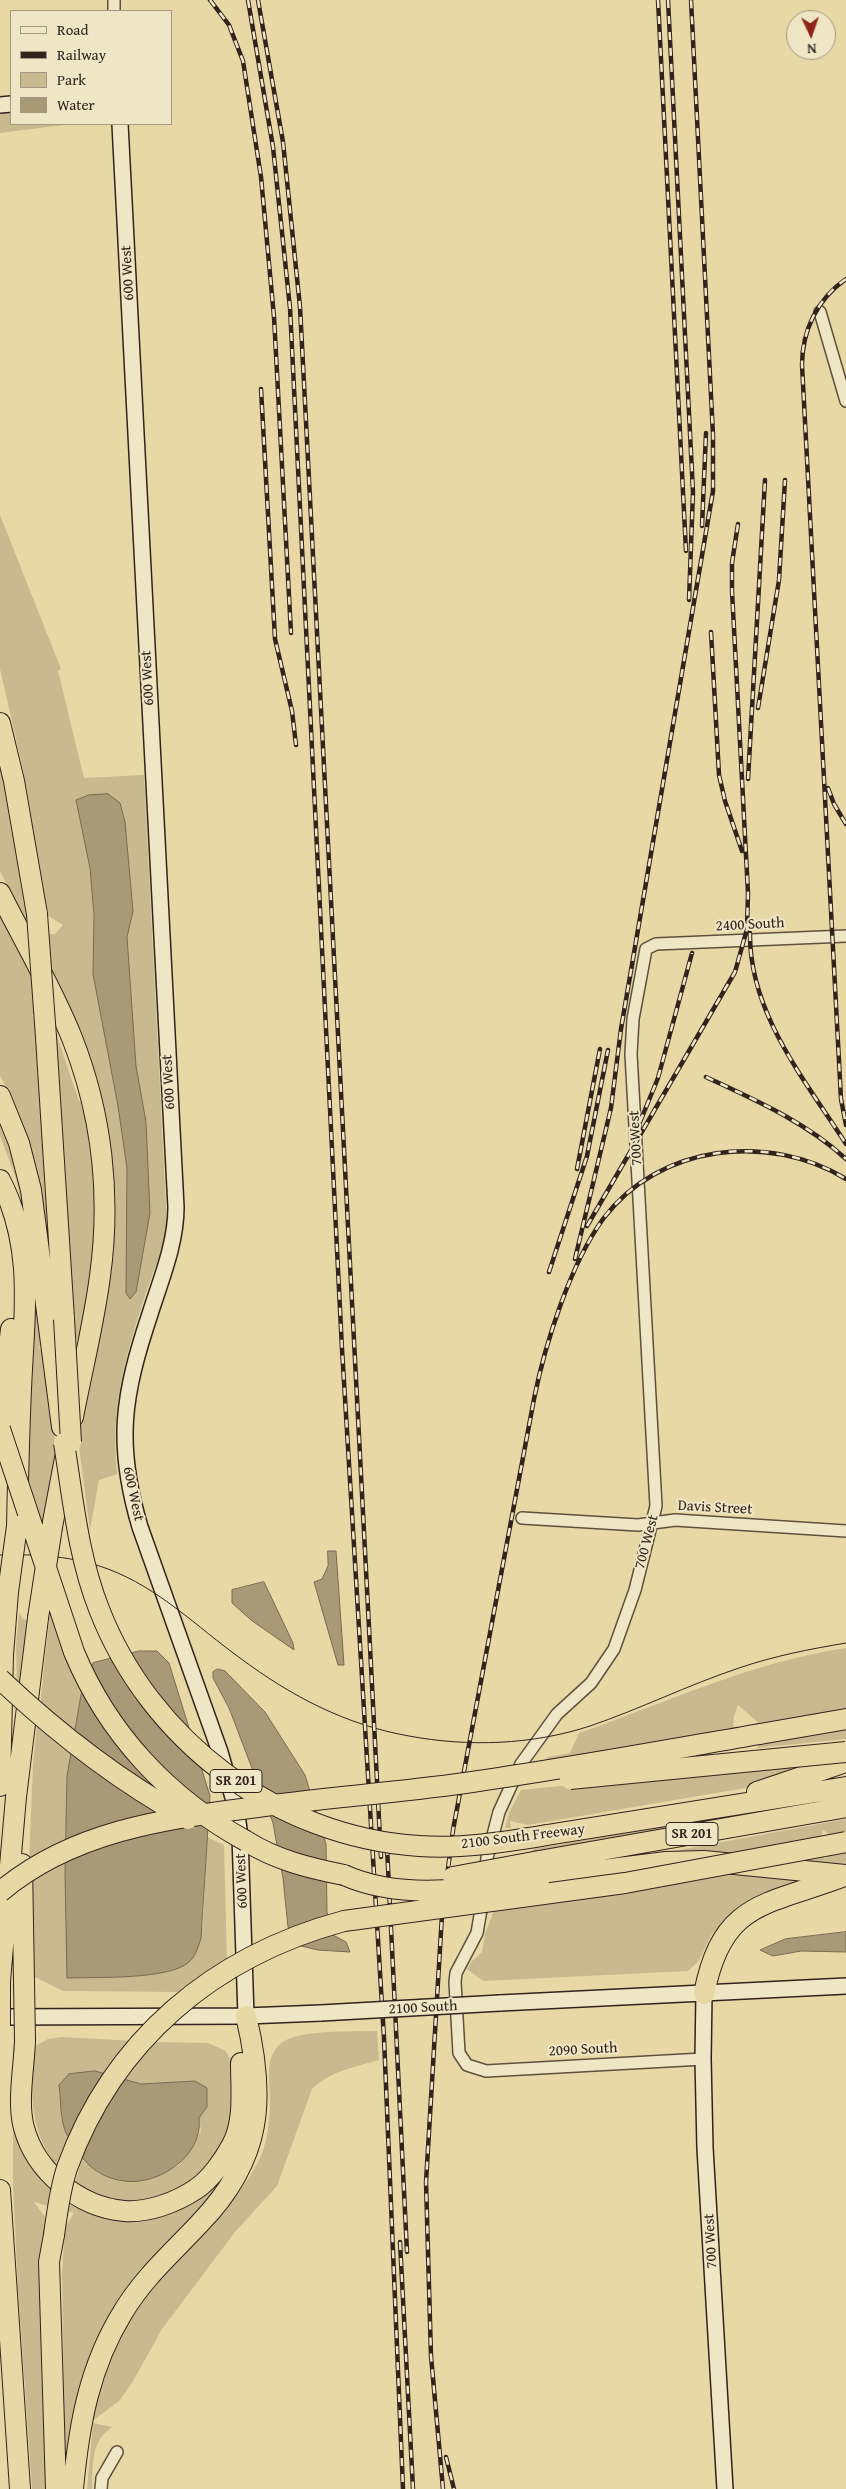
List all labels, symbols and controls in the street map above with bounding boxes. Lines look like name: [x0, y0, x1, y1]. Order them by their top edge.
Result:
legend: [10, 10, 172, 125]
north arrow: [786, 10, 836, 60]
text: Road: [57, 19, 88, 40]
text: N: [807, 39, 817, 59]
text: Railway: [57, 44, 106, 65]
text: Park: [57, 69, 86, 90]
text: Water: [57, 94, 95, 115]
street label: 600 West: [118, 245, 138, 301]
street label: 600 West: [138, 650, 158, 706]
street label: 2400 South: [715, 914, 785, 936]
street label: 600 West: [159, 1054, 179, 1110]
street label: 700 West: [626, 1110, 646, 1166]
street label: 600 West: [118, 1465, 148, 1523]
street label: Davis Street: [677, 1497, 753, 1519]
street label: 700 West: [631, 1513, 663, 1571]
road number: SR 201: [210, 1770, 262, 1792]
street label: 2100 South Freeway: [460, 1820, 586, 1854]
road number: SR 201: [666, 1822, 718, 1846]
street label: 600 West: [232, 1853, 252, 1909]
street label: 2100 South: [388, 1997, 458, 2019]
street label: 2090 South: [548, 2039, 618, 2061]
street label: 700 West: [701, 2213, 721, 2269]

